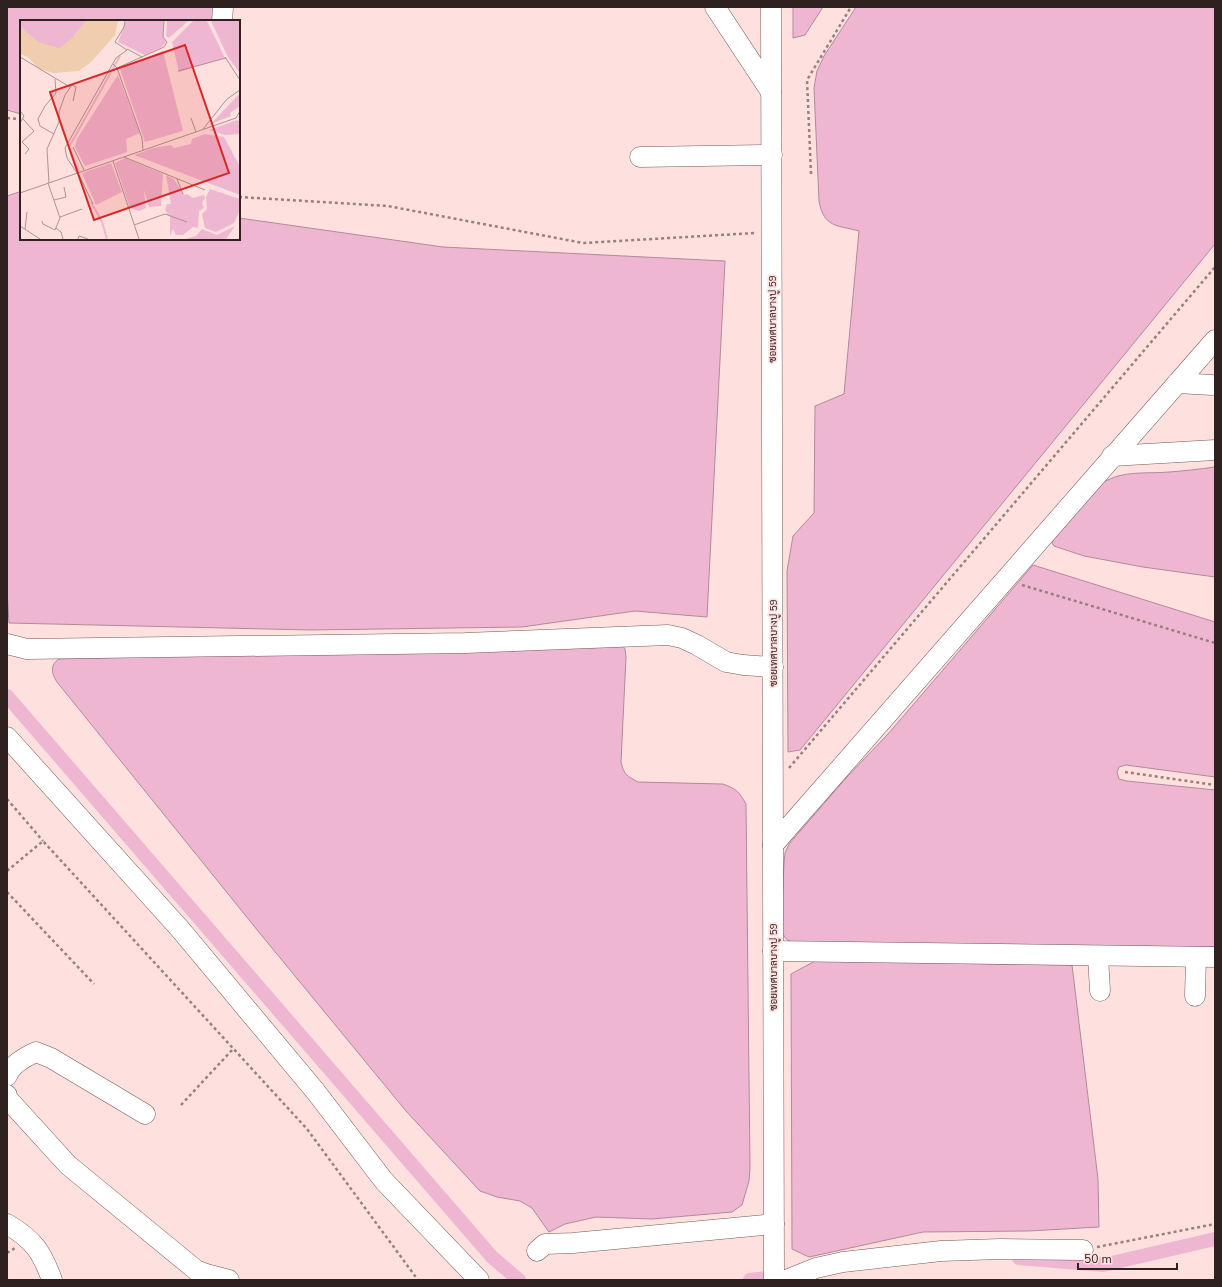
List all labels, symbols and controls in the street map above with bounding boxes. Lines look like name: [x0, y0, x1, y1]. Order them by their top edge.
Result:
inset map: [20, 20, 240, 240]
street label: ซอยเทศบาลบางปู 59: [766, 275, 780, 363]
street label: ซอยเทศบาลบางปู 59: [767, 599, 781, 687]
street label: ซอยเทศบาลบางปู 59: [767, 923, 781, 1011]
scale bar: [1078, 1245, 1177, 1271]
text: 50 m: [1084, 1251, 1112, 1267]

